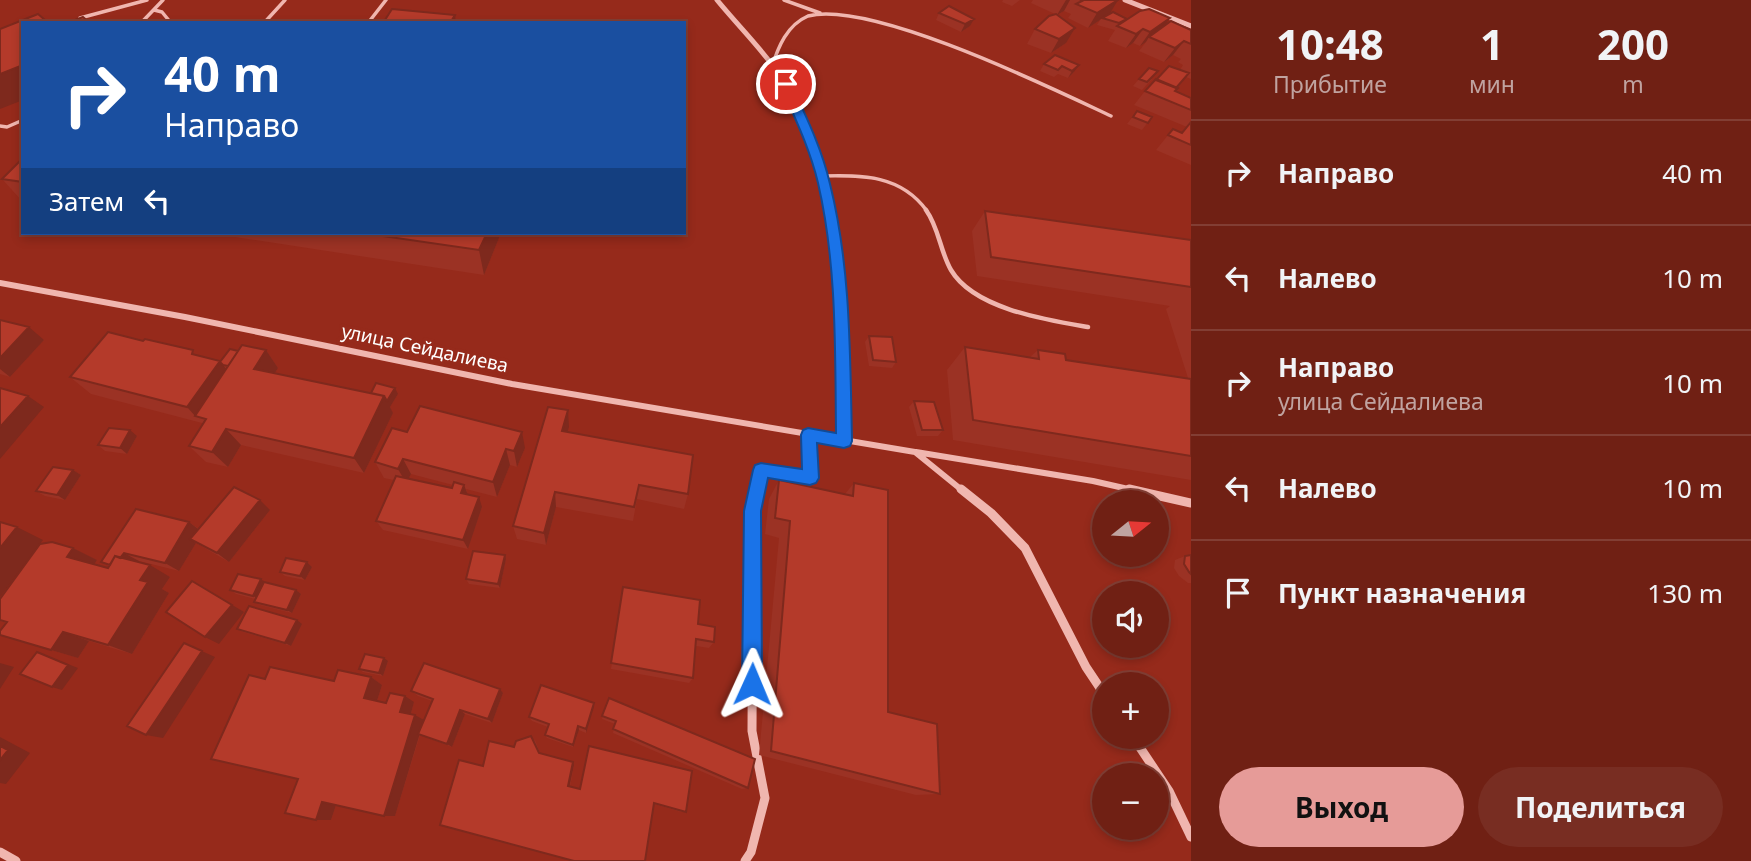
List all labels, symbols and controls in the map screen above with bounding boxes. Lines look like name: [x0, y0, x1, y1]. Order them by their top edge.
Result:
text: 10:48: [1276, 15, 1384, 72]
text: 1: [1480, 15, 1504, 72]
text: 200: [1597, 15, 1669, 72]
text: 40 m: [164, 40, 281, 106]
icon: right: [49, 49, 140, 140]
pin: [756, 54, 816, 114]
icon: arrive: [767, 65, 805, 103]
text: Прибытие: [1273, 68, 1387, 100]
text: мин: [1469, 68, 1515, 100]
text: m: [1622, 68, 1644, 100]
text: Направо: [164, 103, 299, 146]
icon: right: [1219, 154, 1257, 192]
text: Направо: [1278, 155, 1394, 191]
text: 40 m: [1662, 155, 1723, 191]
icon: left: [138, 182, 176, 220]
text: Затем: [49, 183, 124, 219]
icon: left: [1219, 259, 1257, 297]
text: Налево: [1278, 260, 1377, 296]
text: 10 m: [1662, 260, 1723, 296]
street label: улица Сейдалиева: [339, 318, 511, 378]
text: Направо: [1278, 349, 1394, 385]
icon: right: [1219, 364, 1257, 402]
text: 10 m: [1662, 365, 1723, 401]
text: улица Сейдалиева: [1278, 385, 1484, 417]
icon: left: [1219, 469, 1257, 507]
text: Налево: [1278, 470, 1377, 506]
text: 10 m: [1662, 470, 1723, 506]
north arrow: [1092, 490, 1169, 567]
map controls: [1092, 490, 1169, 840]
icon: arrive: [1219, 574, 1257, 612]
text: Пункт назначения: [1278, 575, 1526, 611]
text: 130 m: [1647, 575, 1723, 611]
button: sound: [1092, 581, 1169, 658]
position arrow: [715, 647, 789, 721]
button: +: [1092, 672, 1169, 749]
button: −: [1092, 763, 1169, 840]
button: Выход: [1219, 767, 1464, 847]
button: Поделиться: [1478, 767, 1723, 847]

